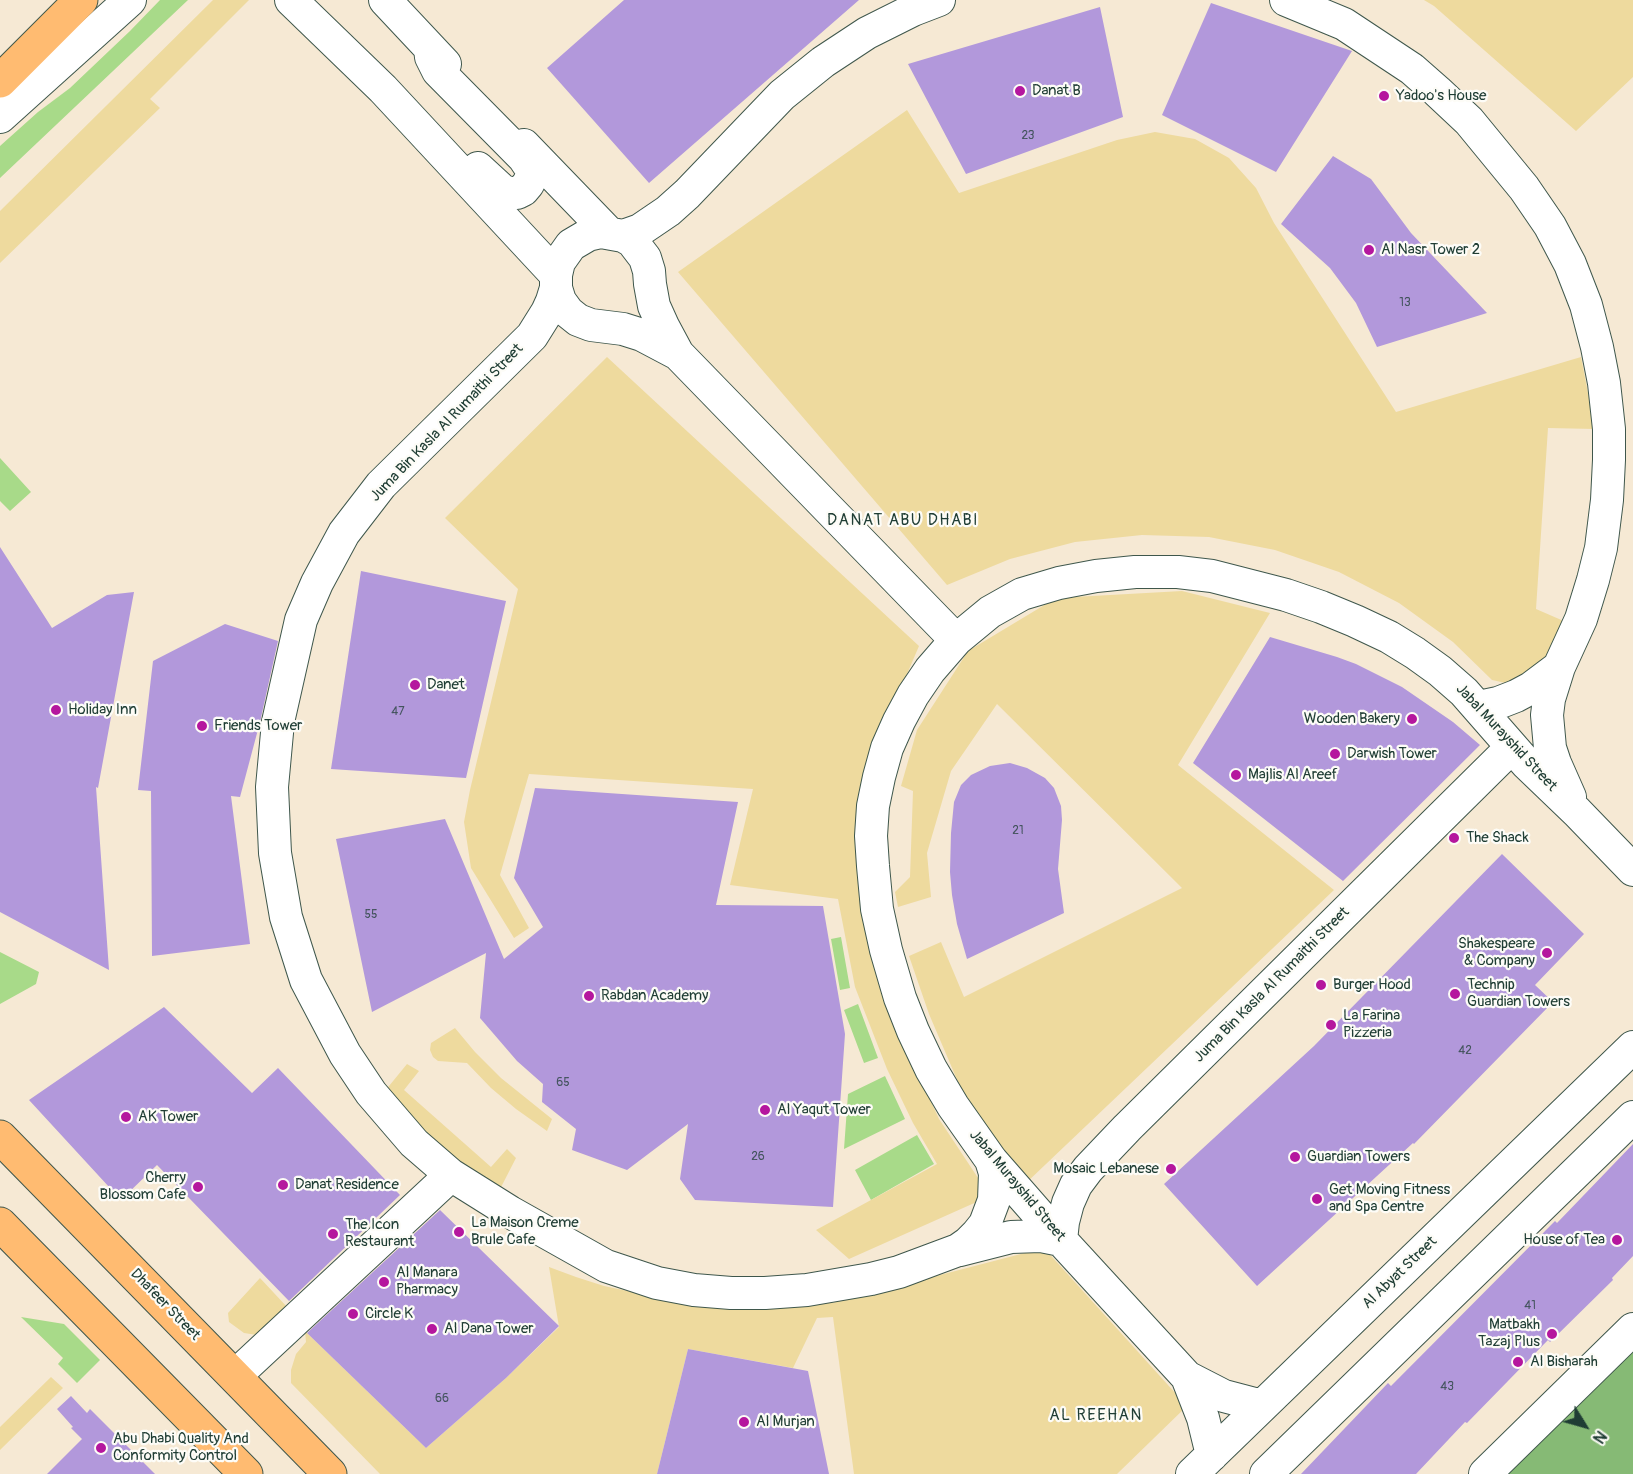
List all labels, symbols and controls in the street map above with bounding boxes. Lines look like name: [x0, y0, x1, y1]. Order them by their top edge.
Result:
place label: Danat B: [1032, 82, 1081, 100]
marker: Danat B: [1013, 84, 1027, 98]
place label: Yadoo's House: [1396, 87, 1486, 105]
marker: Yadoo's House: [1377, 89, 1391, 103]
house number: 23: [1021, 129, 1035, 143]
place label: Al Nasr Tower 2: [1381, 241, 1480, 259]
marker: Al Nasr Tower 2: [1362, 243, 1376, 257]
house number: 13: [1399, 296, 1411, 310]
street label: Juma Bin Kasla Al Rumaithi Street: [367, 340, 527, 506]
district label: DANAT ABU DHABI: [827, 511, 979, 531]
place label: Danet: [427, 676, 465, 694]
marker: Danet: [408, 678, 422, 692]
street label: Jabal Murayshid Street: [1452, 681, 1560, 795]
place label: Holiday Inn: [68, 701, 137, 719]
marker: Holiday Inn: [49, 703, 63, 717]
house number: 47: [391, 705, 405, 719]
place label: Wooden Bakery: [1304, 710, 1400, 728]
marker: Wooden Bakery: [1405, 712, 1419, 726]
place label: Friends Tower: [214, 717, 302, 735]
marker: Friends Tower: [195, 719, 209, 733]
place label: Darwish Tower: [1347, 745, 1437, 763]
marker: Darwish Tower: [1328, 747, 1342, 761]
place label: Majlis Al Areef: [1248, 766, 1338, 784]
marker: Majlis Al Areef: [1229, 768, 1243, 782]
house number: 21: [1012, 824, 1024, 838]
place label: The Shack: [1466, 829, 1529, 847]
marker: The Shack: [1447, 831, 1461, 845]
street label: Juma Bin Kasla Al Rumaithi Street: [1191, 904, 1353, 1066]
house number: 55: [364, 908, 378, 922]
place label: Shakespeare & Company: [1458, 935, 1535, 970]
marker: Shakespeare & Company: [1540, 946, 1554, 960]
place label: Burger Hood: [1333, 976, 1411, 994]
place label: Technip Guardian Towers: [1467, 976, 1570, 1011]
marker: Burger Hood: [1314, 978, 1328, 992]
place label: Rabdan Academy: [601, 987, 708, 1005]
marker: Technip Guardian Towers: [1448, 987, 1462, 1001]
marker: Rabdan Academy: [582, 989, 596, 1003]
place label: La Farina Pizzeria: [1343, 1007, 1400, 1042]
marker: La Farina Pizzeria: [1324, 1018, 1338, 1032]
house number: 42: [1458, 1044, 1472, 1058]
house number: 65: [556, 1076, 570, 1090]
place label: Al Yaqut Tower: [777, 1101, 871, 1119]
marker: Al Yaqut Tower: [758, 1103, 772, 1117]
place label: AK Tower: [138, 1108, 198, 1126]
marker: AK Tower: [119, 1110, 133, 1124]
street label: Jabal Murayshid Street: [965, 1126, 1069, 1246]
place label: Guardian Towers: [1307, 1148, 1410, 1166]
house number: 26: [751, 1150, 765, 1164]
marker: Guardian Towers: [1288, 1150, 1302, 1164]
place label: Mosaic Lebanese: [1053, 1160, 1159, 1178]
marker: Mosaic Lebanese: [1164, 1162, 1178, 1176]
place label: Cherry Blossom Cafe: [99, 1169, 186, 1204]
place label: Danat Residence: [295, 1176, 399, 1194]
marker: Danat Residence: [276, 1178, 290, 1192]
marker: Cherry Blossom Cafe: [191, 1180, 205, 1194]
place label: Get Moving Fitness and Spa Centre: [1329, 1181, 1450, 1216]
marker: Get Moving Fitness and Spa Centre: [1310, 1192, 1324, 1206]
place label: La Maison Creme Brule Cafe: [471, 1214, 579, 1249]
place label: The Icon Restaurant: [345, 1216, 414, 1251]
marker: La Maison Creme Brule Cafe: [452, 1225, 466, 1239]
marker: The Icon Restaurant: [326, 1227, 340, 1241]
place label: House of Tea: [1523, 1231, 1605, 1249]
street label: Al Abyat Street: [1359, 1233, 1441, 1313]
marker: House of Tea: [1610, 1233, 1624, 1247]
place label: Al Manara Pharmacy: [396, 1264, 458, 1299]
street label: Dhafeer Street: [126, 1265, 204, 1345]
marker: Al Manara Pharmacy: [377, 1275, 391, 1289]
house number: 41: [1524, 1299, 1536, 1313]
place label: Circle K: [365, 1305, 413, 1323]
marker: Circle K: [346, 1307, 360, 1321]
place label: Matbakh Tazaj Plus: [1478, 1316, 1540, 1351]
place label: Al Dana Tower: [444, 1320, 534, 1338]
marker: Al Dana Tower: [425, 1322, 439, 1336]
marker: Matbakh Tazaj Plus: [1545, 1327, 1559, 1341]
place label: Al Bisharah: [1530, 1353, 1598, 1371]
marker: Al Bisharah: [1511, 1355, 1525, 1369]
house number: 43: [1440, 1380, 1454, 1394]
house number: 66: [435, 1392, 449, 1406]
north arrow: [1555, 1396, 1615, 1456]
district label: AL REEHAN: [1049, 1406, 1143, 1426]
place label: Al Murjan: [756, 1413, 815, 1431]
marker: Al Murjan: [737, 1415, 751, 1429]
text: N: [1588, 1426, 1611, 1447]
place label: Abu Dhabi Quality And Conformity Control: [113, 1430, 249, 1465]
marker: Abu Dhabi Quality And Conformity Control: [94, 1441, 108, 1455]

